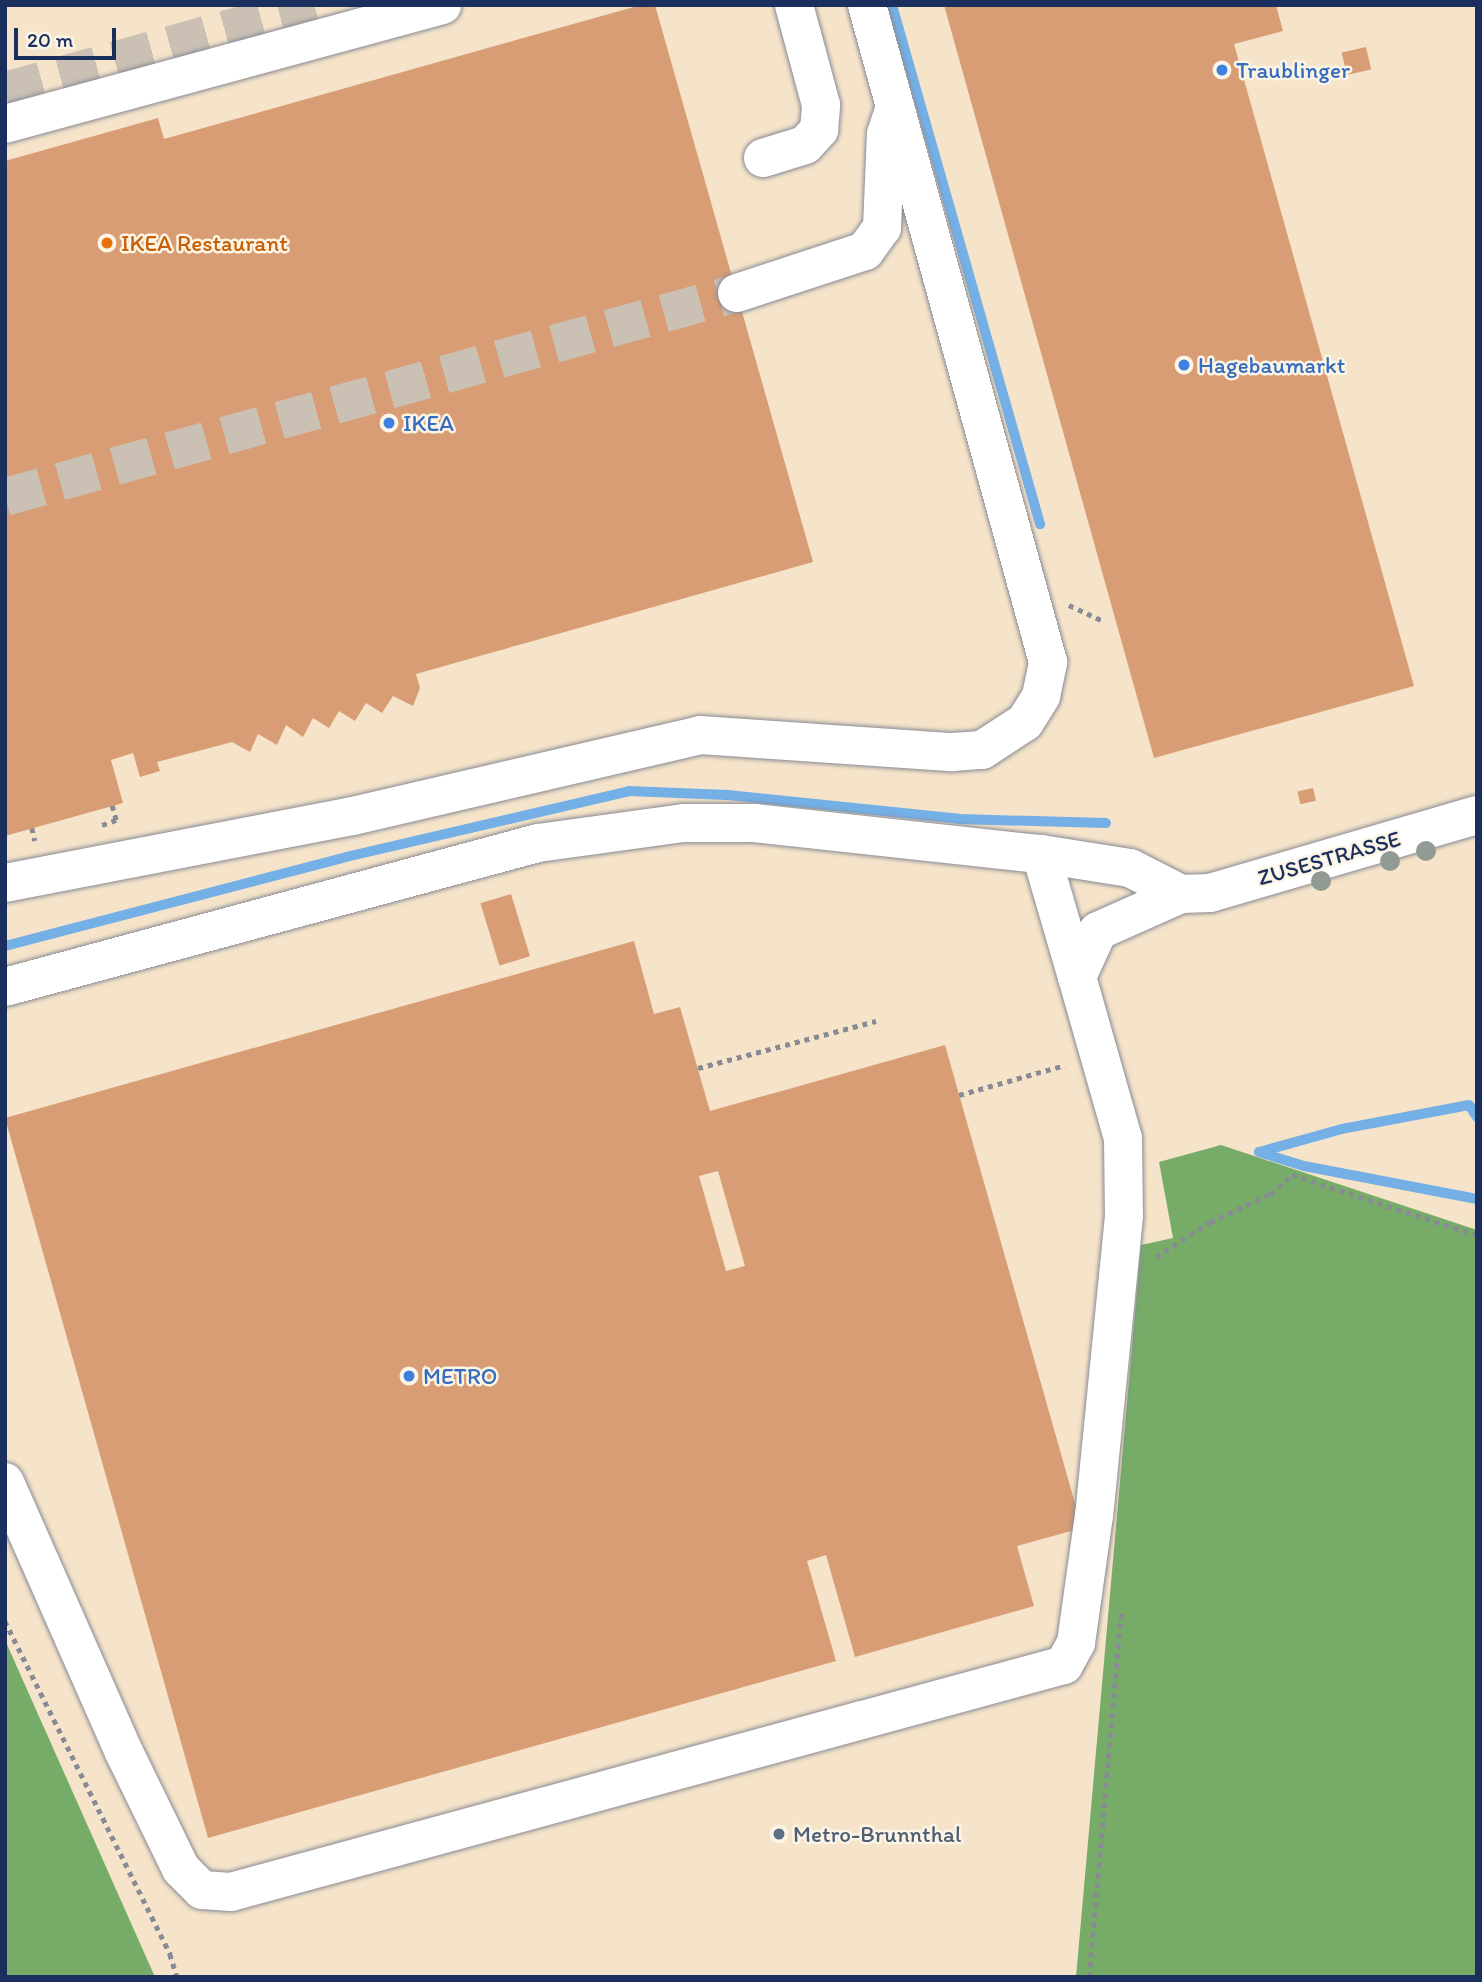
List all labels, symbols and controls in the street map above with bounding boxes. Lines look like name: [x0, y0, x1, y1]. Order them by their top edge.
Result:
scale bar: [18, 14, 119, 58]
text: 20 m: [27, 27, 73, 52]
place label: Traublinger: [1236, 56, 1350, 84]
marker: Traublinger: [1214, 62, 1230, 78]
place label: IKEA Restaurant: [121, 229, 287, 257]
marker: IKEA Restaurant: [99, 235, 115, 251]
place label: Hagebaumarkt: [1198, 351, 1345, 379]
marker: Hagebaumarkt: [1176, 357, 1192, 373]
place label: IKEA: [403, 409, 454, 437]
marker: IKEA: [381, 415, 397, 431]
street label: ZUSESTRASSE: [1254, 824, 1404, 892]
place label: METRO: [423, 1362, 497, 1390]
marker: METRO: [401, 1368, 417, 1384]
place label: Metro-Brunnthal: [793, 1820, 961, 1848]
marker: Metro-Brunnthal: [771, 1826, 787, 1842]

